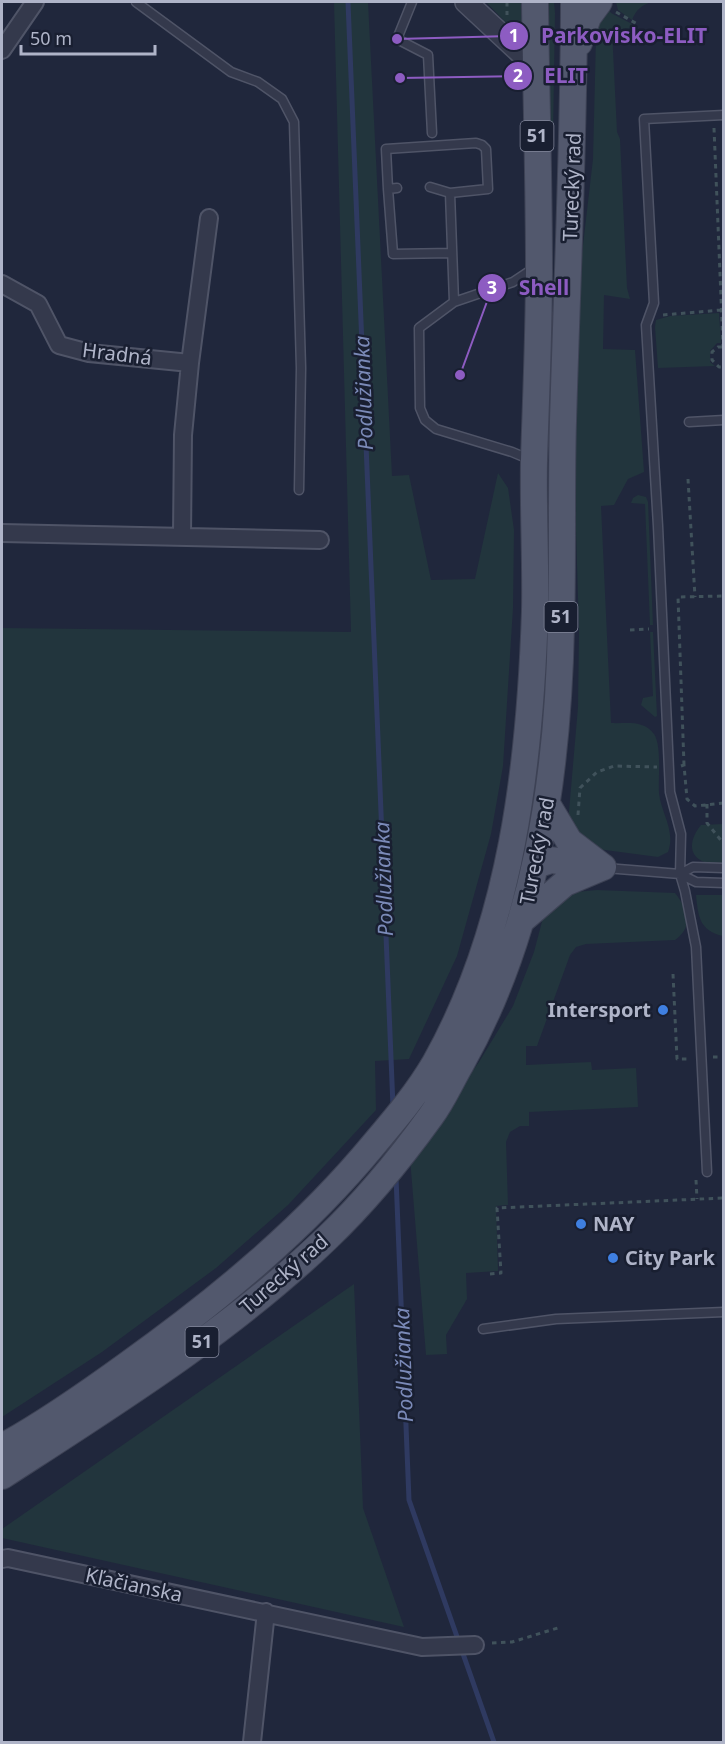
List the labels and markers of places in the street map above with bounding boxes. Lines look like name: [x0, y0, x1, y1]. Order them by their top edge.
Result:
callout: Parkovisko-ELIT: [499, 17, 719, 56]
callout: ELIT: [503, 56, 600, 95]
callout: Shell: [477, 268, 581, 307]
place label: Intersport: [548, 996, 651, 1023]
marker: Intersport: [656, 1003, 670, 1017]
place label: NAY: [593, 1210, 635, 1237]
marker: NAY: [574, 1217, 588, 1231]
place label: City Park: [625, 1244, 715, 1271]
marker: City Park: [606, 1251, 620, 1265]

